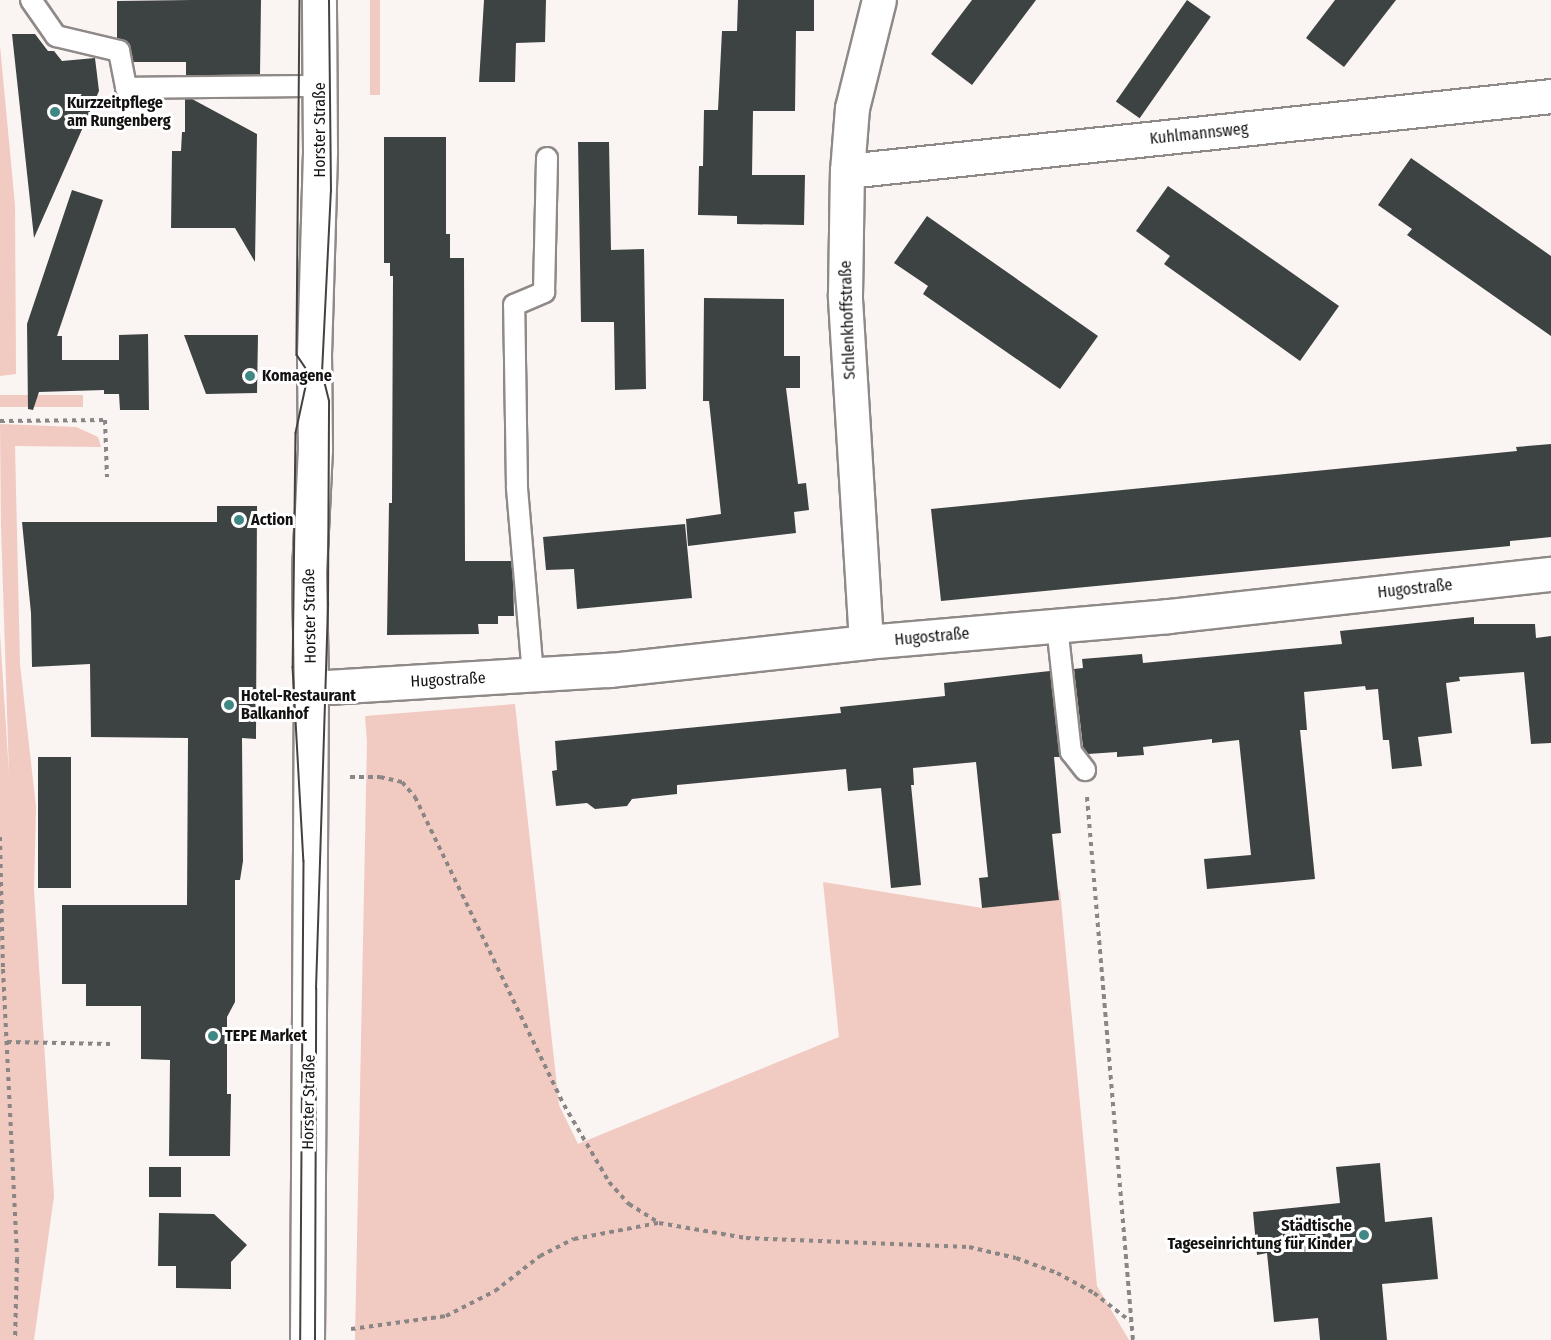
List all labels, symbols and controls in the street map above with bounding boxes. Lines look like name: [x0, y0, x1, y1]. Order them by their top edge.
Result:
street label: Horster Straße: [310, 82, 330, 178]
place label: Kurzzeitpflege am Rungenberg: [67, 93, 171, 131]
marker: Kurzzeitpflege am Rungenberg: [48, 105, 62, 119]
street label: Kuhlmannsweg: [1149, 119, 1249, 149]
street label: Schlenkhoffstraße: [836, 260, 860, 380]
place label: Komagene: [262, 366, 332, 386]
marker: Komagene: [243, 369, 257, 383]
place label: Action: [251, 510, 293, 530]
marker: Action: [232, 513, 246, 527]
street label: Horster Straße: [300, 568, 320, 664]
street label: Hugostraße: [1377, 576, 1453, 602]
street label: Hugostraße: [894, 624, 970, 650]
street label: Hugostraße: [410, 668, 486, 692]
place label: Hotel-Restaurant Balkanhof: [241, 686, 356, 724]
marker: Hotel-Restaurant Balkanhof: [222, 698, 236, 712]
place label: TEPE Market: [225, 1026, 307, 1046]
marker: TEPE Market: [206, 1029, 220, 1043]
street label: Horster Straße: [299, 1054, 319, 1150]
place label: Städtische Tageseinrichtung für Kinder: [1168, 1216, 1352, 1254]
marker: Städtische Tageseinrichtung für Kinder: [1357, 1228, 1371, 1242]

